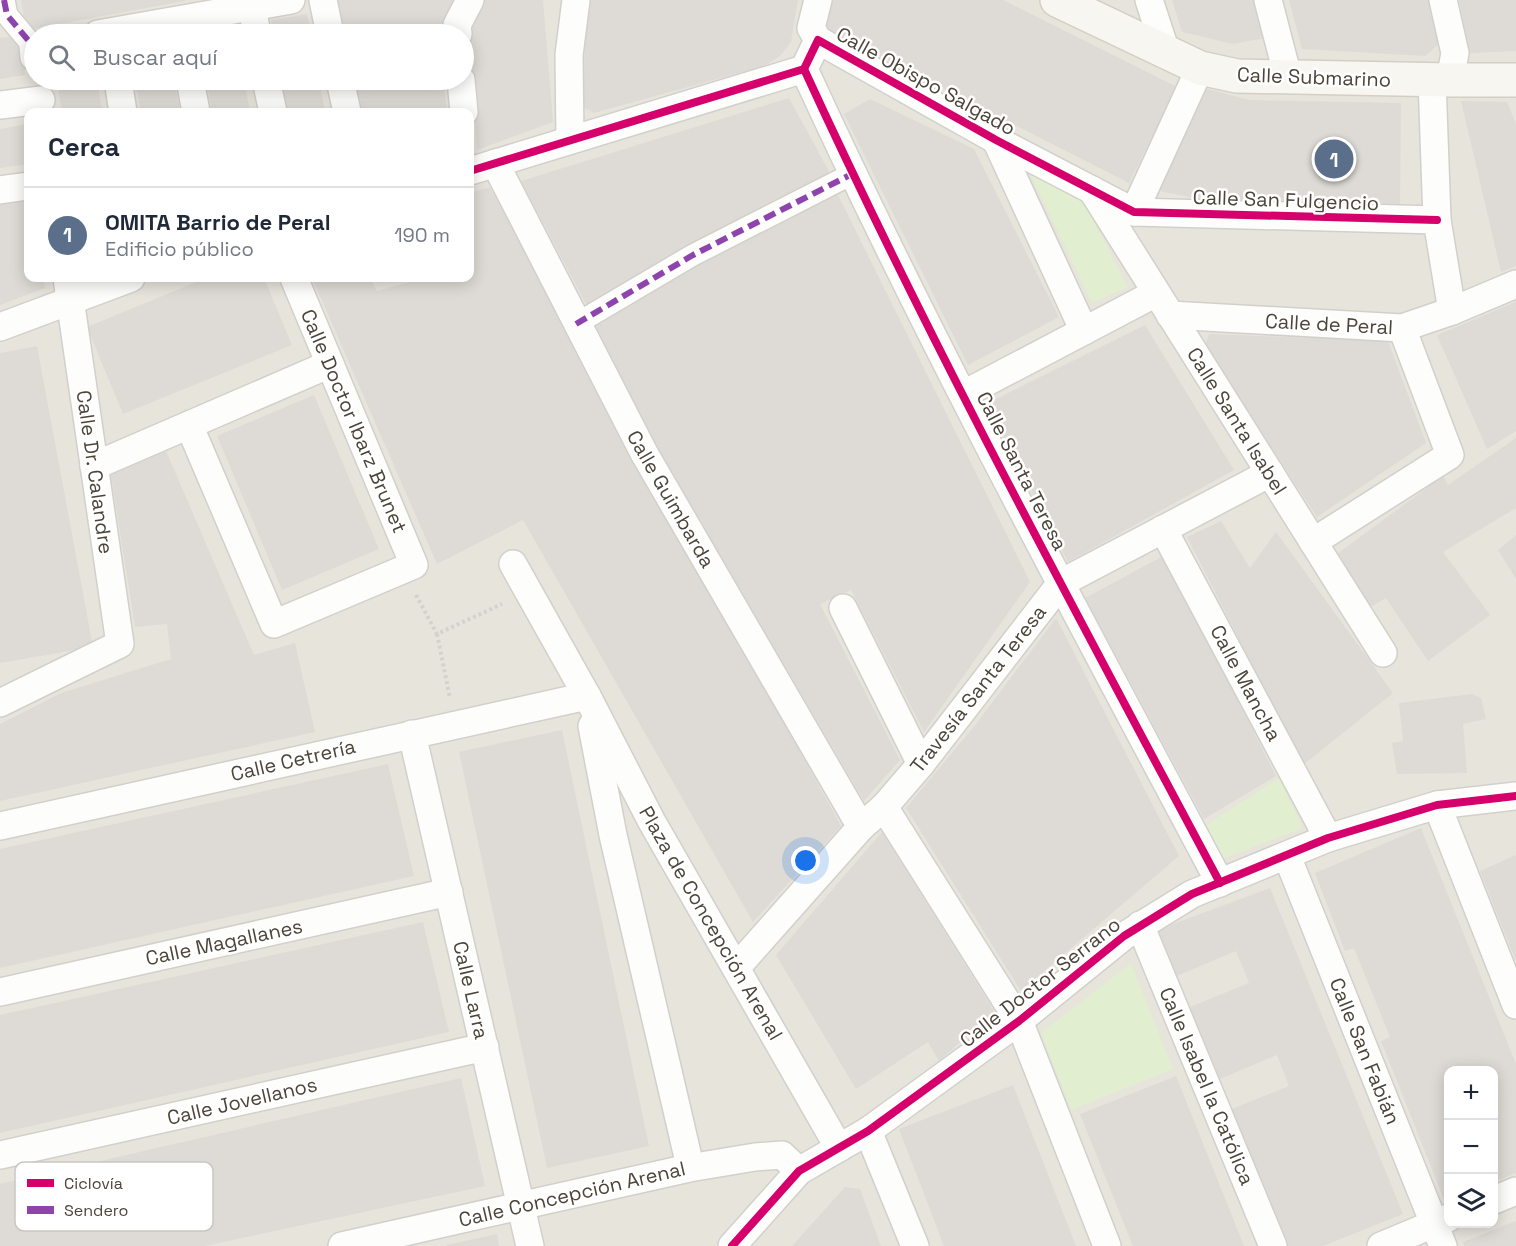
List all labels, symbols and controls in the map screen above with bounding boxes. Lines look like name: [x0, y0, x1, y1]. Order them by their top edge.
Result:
street label: Calle Obispo Salgado: [832, 21, 1020, 141]
search box: [24, 24, 474, 90]
icon: search: [45, 41, 78, 74]
text: Buscar aquí: [93, 43, 218, 71]
street label: Calle Submarino: [1236, 61, 1392, 93]
text: Cerca: [48, 130, 120, 164]
pin: 1: [1314, 136, 1354, 182]
street label: Calle San Fulgencio: [1192, 184, 1380, 216]
text: OMITA Barrio de Peral: [105, 208, 331, 236]
text: 1: [63, 222, 72, 248]
text: 190 m: [394, 222, 450, 248]
text: Edificio público: [105, 236, 254, 262]
street label: Calle Doctor Ibarz Brunet: [295, 305, 413, 537]
street label: Calle de Peral: [1264, 308, 1394, 340]
street label: Calle Santa Isabel: [1181, 342, 1293, 500]
street label: Calle Santa Teresa: [971, 387, 1073, 555]
street label: Calle Dr. Calandre: [71, 388, 119, 556]
street label: Calle Guimbarda: [621, 426, 721, 572]
street label: Travesía Santa Teresa: [904, 600, 1052, 778]
street label: Calle Mancha: [1204, 620, 1288, 746]
street label: Calle Cetrería: [228, 733, 358, 787]
street label: Plaza de Concepción Arenal: [633, 801, 789, 1045]
your location: [791, 846, 820, 875]
street label: Calle Doctor Serrano: [954, 911, 1126, 1053]
street label: Calle Magallanes: [143, 913, 305, 971]
street label: Calle Larra: [447, 938, 495, 1042]
street label: Calle San Fabián: [1324, 974, 1406, 1128]
street label: Calle Isabel la Católica: [1154, 983, 1260, 1189]
map controls: [1444, 1066, 1498, 1228]
button: +: [1444, 1066, 1498, 1120]
street label: Calle Jovellanos: [164, 1071, 320, 1131]
button: −: [1444, 1120, 1498, 1174]
street label: Calle Concepción Arenal: [456, 1155, 688, 1233]
legend: [15, 1162, 213, 1231]
text: Ciclovía: [64, 1173, 123, 1194]
button: layers: [1444, 1174, 1498, 1228]
text: Sendero: [64, 1200, 129, 1221]

